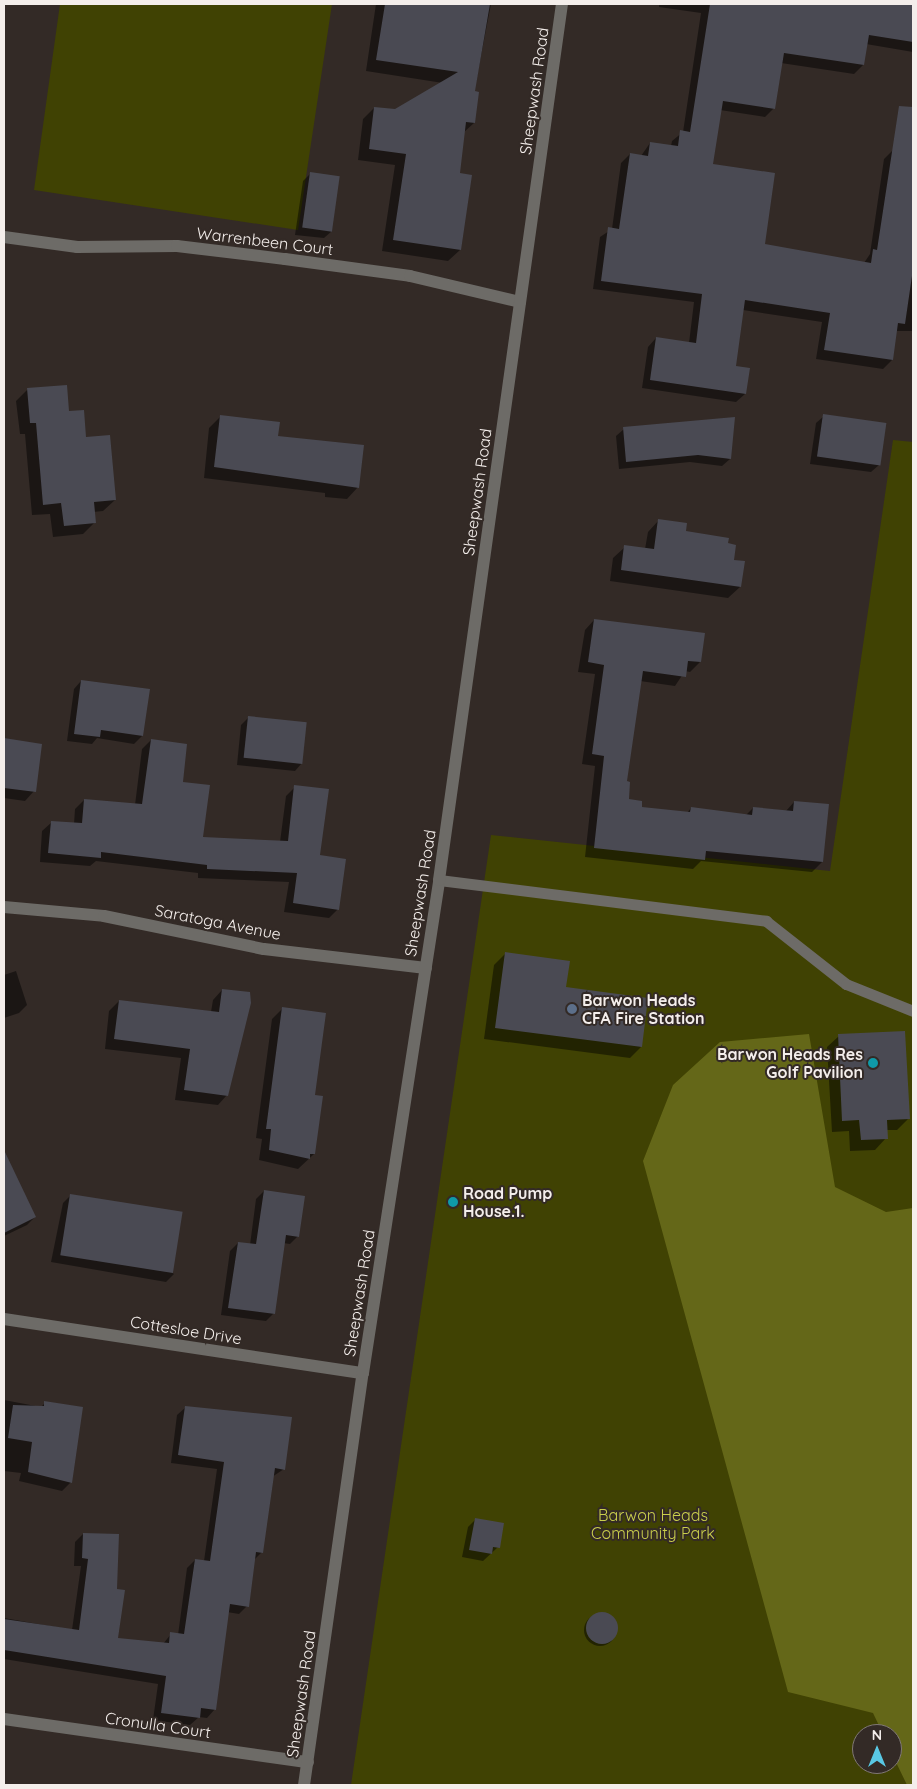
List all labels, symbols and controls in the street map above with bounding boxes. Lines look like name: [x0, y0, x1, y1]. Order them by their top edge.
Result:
street label: Sheepwash Road: [516, 26, 552, 156]
street label: Warrenbeen Court: [196, 223, 334, 259]
street label: Sheepwash Road: [459, 427, 495, 557]
street label: Sheepwash Road: [400, 828, 440, 958]
street label: Saratoga Avenue: [153, 900, 283, 944]
place label: Barwon Heads CFA Fire Station: [582, 990, 704, 1028]
marker: Barwon Heads CFA Fire Station: [566, 1003, 578, 1015]
place label: Barwon Heads Res Golf Pavilion: [717, 1044, 863, 1082]
marker: Barwon Heads Res Golf Pavilion: [867, 1057, 879, 1069]
place label: Road Pump House.1.: [463, 1183, 552, 1221]
marker: Road Pump House.1.: [447, 1196, 459, 1208]
street label: Sheepwash Road: [339, 1228, 379, 1358]
street label: Cottesloe Drive: [129, 1312, 243, 1348]
park label: Barwon Heads Community Park: [591, 1505, 715, 1543]
street label: Sheepwash Road: [283, 1629, 319, 1759]
street label: Cronulla Court: [104, 1708, 212, 1742]
north arrow: [852, 1724, 902, 1774]
text: N: [872, 1726, 882, 1744]

